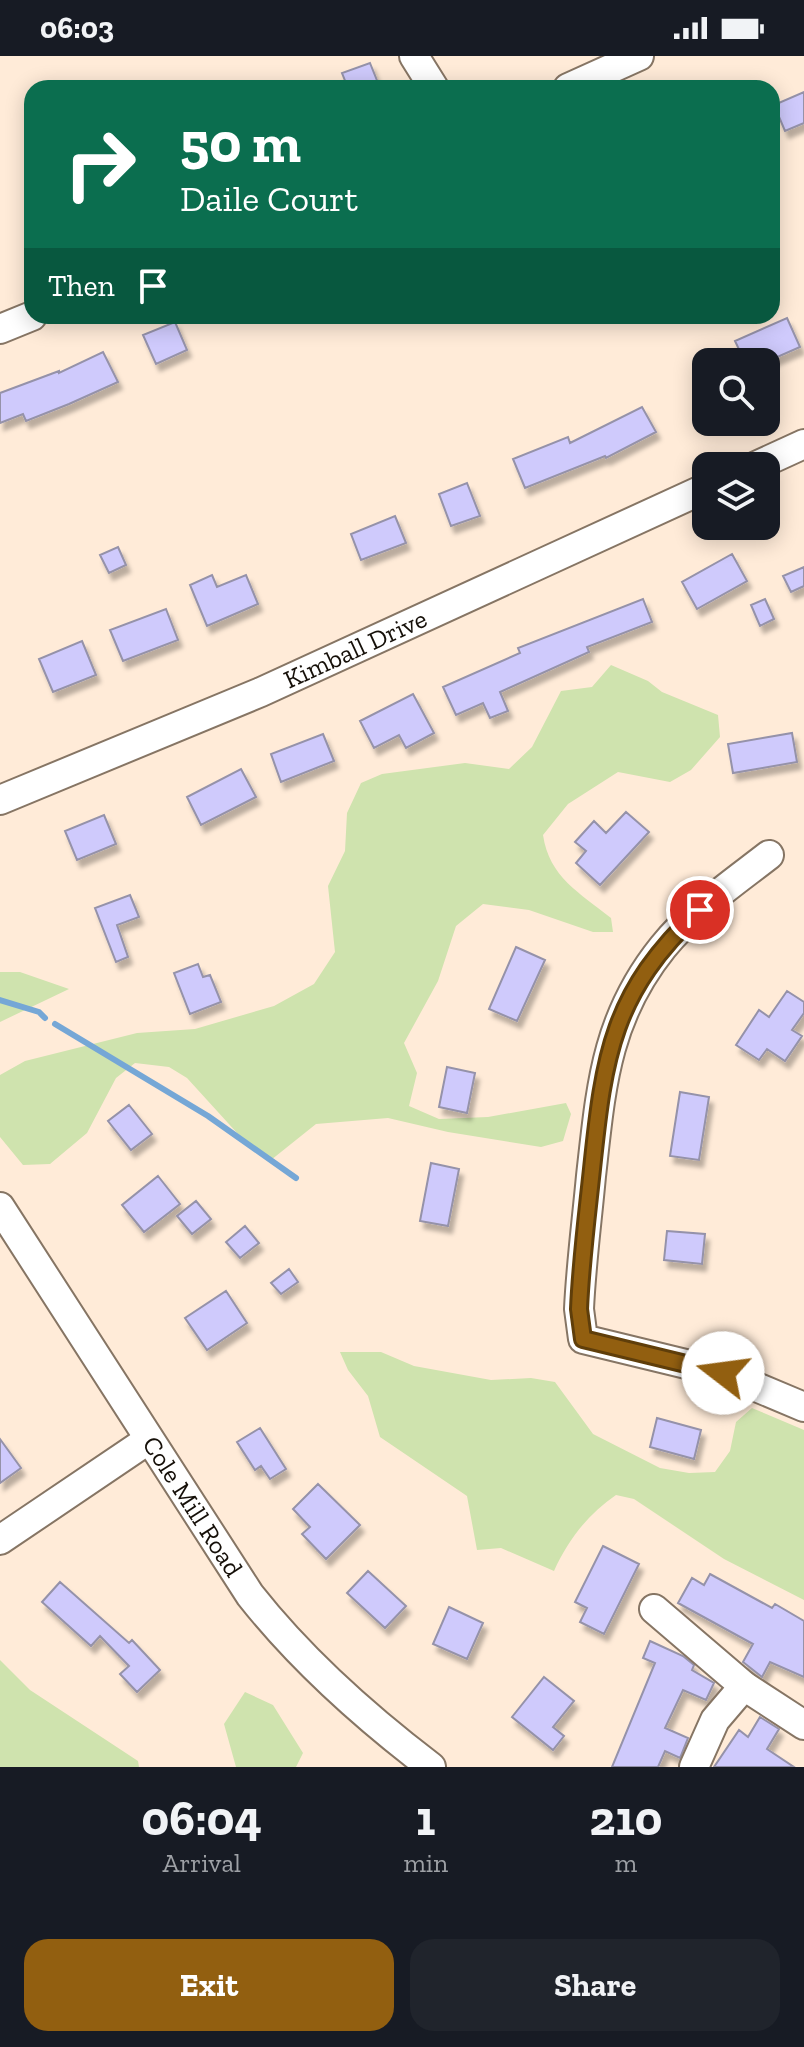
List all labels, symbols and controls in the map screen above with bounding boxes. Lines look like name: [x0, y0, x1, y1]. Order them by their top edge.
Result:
text: 06:03: [40, 10, 114, 46]
text: 50 m: [180, 109, 301, 176]
icon: right: [48, 112, 152, 216]
text: Daile Court: [180, 177, 358, 220]
icon: arrive: [131, 264, 175, 308]
text: Then: [48, 268, 115, 304]
map controls: [692, 348, 780, 540]
button: search: [692, 348, 780, 436]
button: layers: [692, 452, 780, 540]
street label: Kimball Drive: [279, 602, 432, 695]
pin: [666, 876, 734, 944]
icon: arrive: [678, 888, 722, 932]
position arrow: [681, 1331, 765, 1415]
street label: Cole Mill Road: [136, 1430, 250, 1583]
text: 06:04: [142, 1790, 262, 1847]
text: 1: [416, 1790, 435, 1847]
text: 210: [590, 1790, 662, 1847]
text: Arrival: [163, 1847, 241, 1879]
text: min: [403, 1847, 448, 1879]
text: m: [615, 1847, 637, 1879]
button: Exit: [24, 1939, 394, 2031]
button: Share: [410, 1939, 780, 2031]

